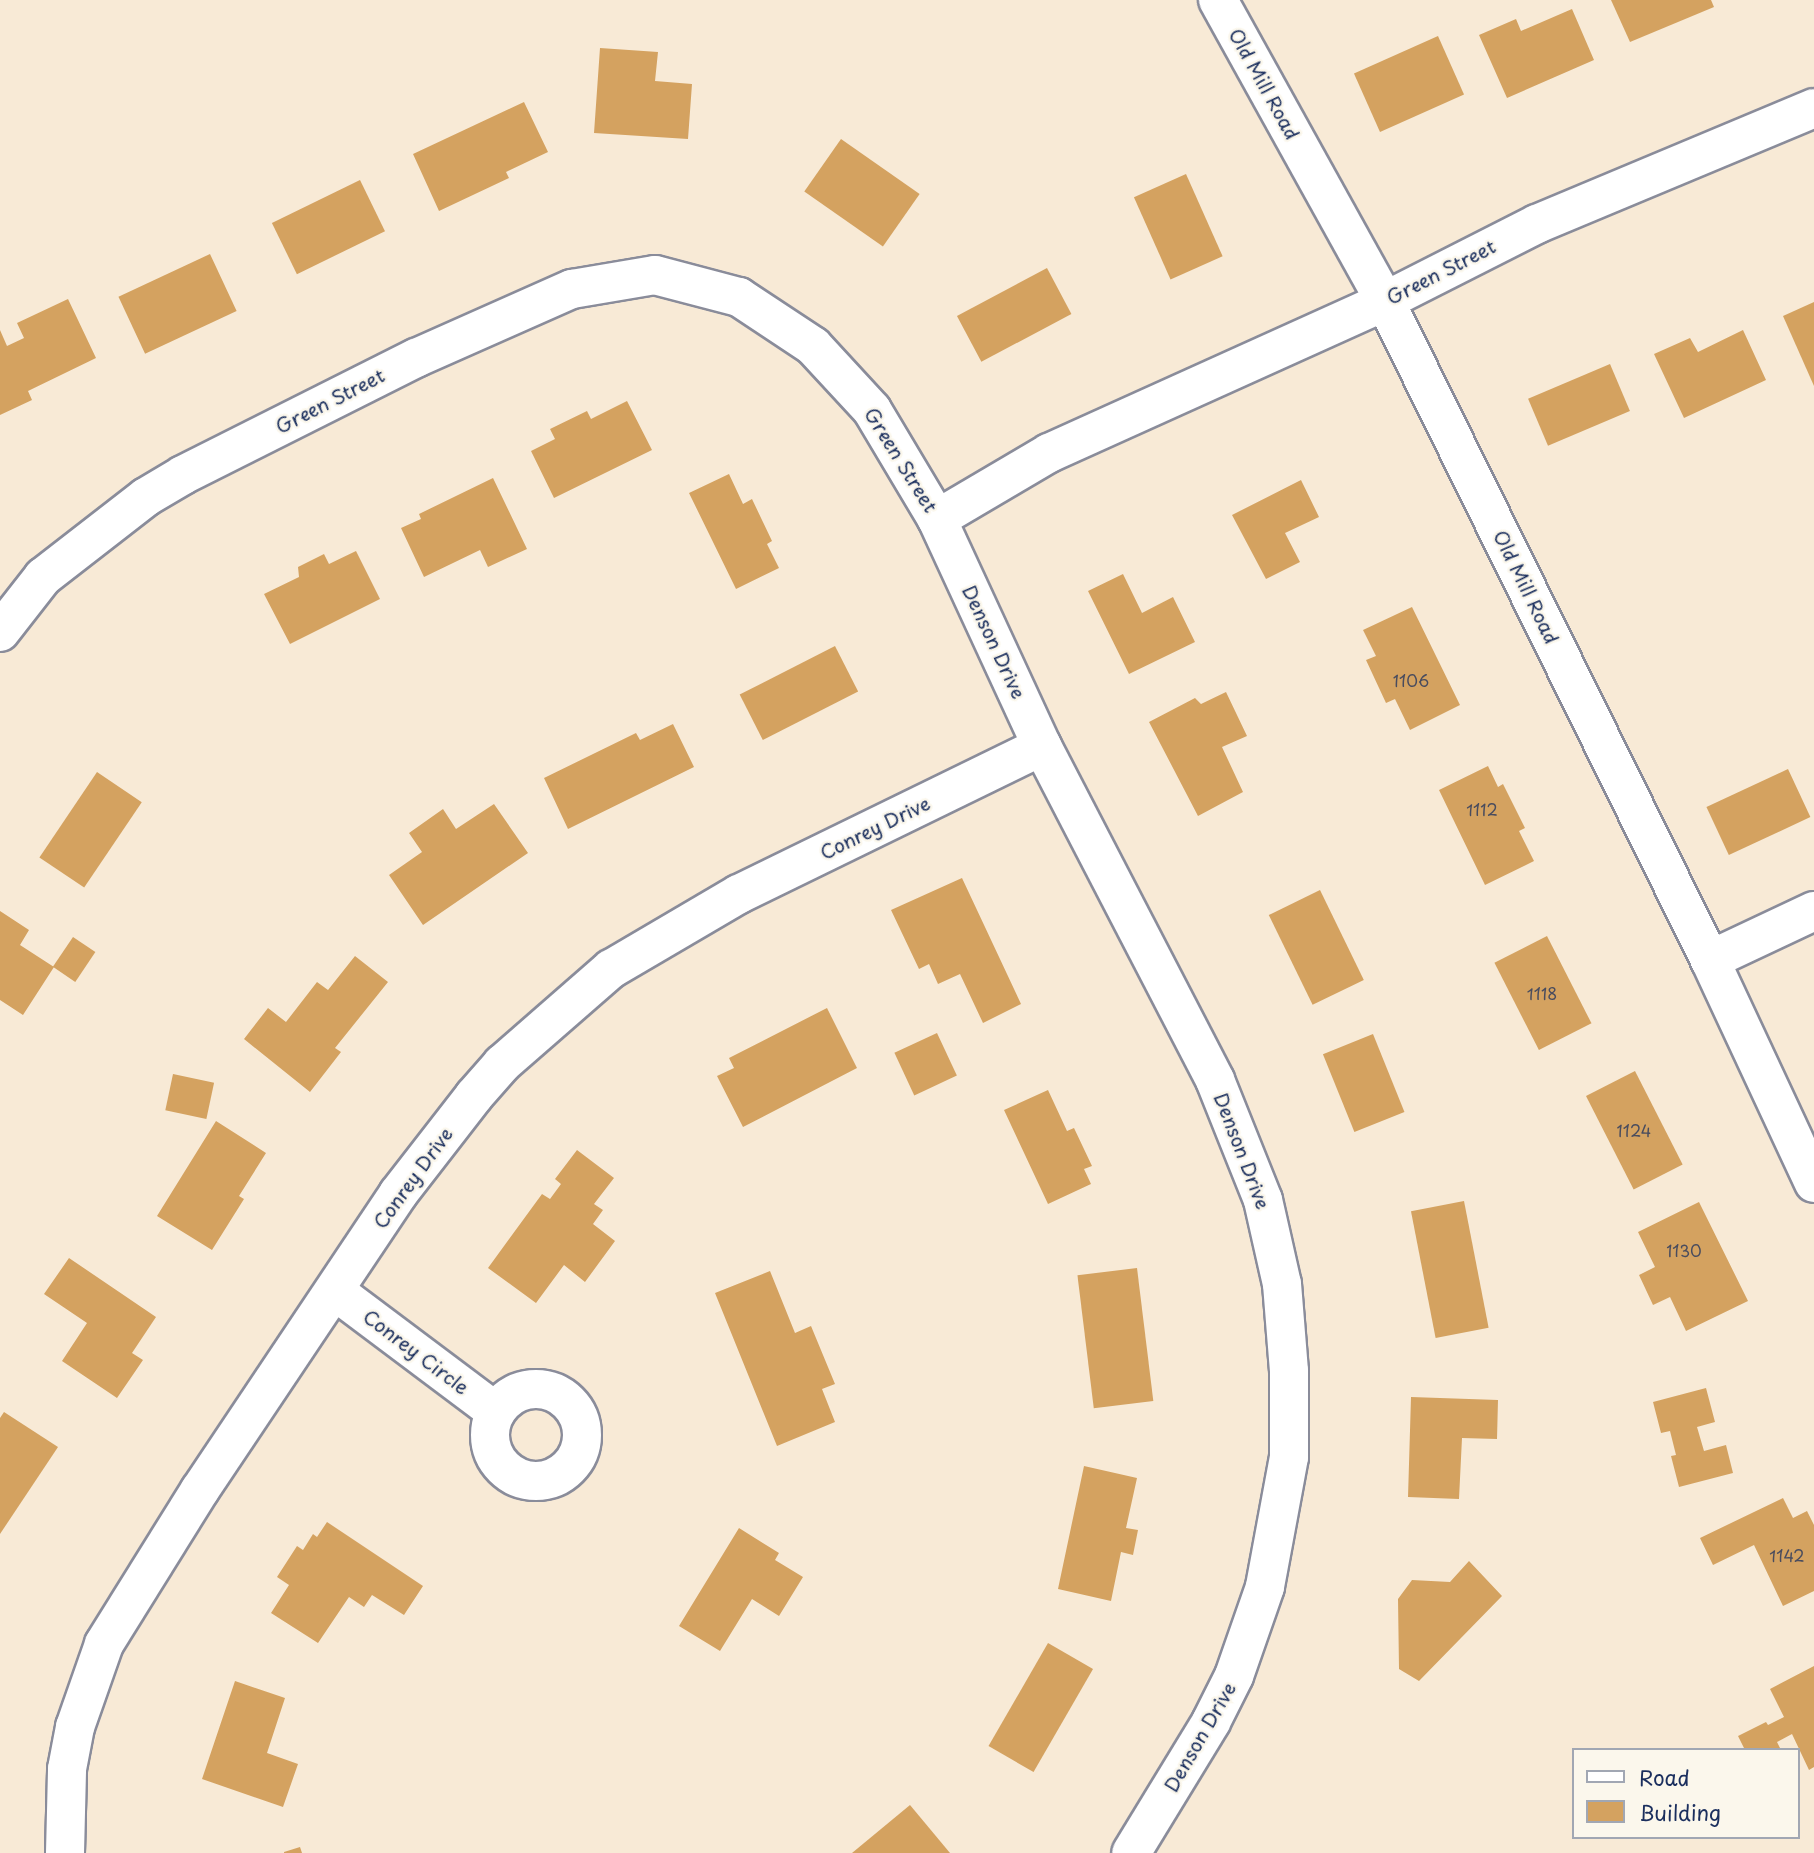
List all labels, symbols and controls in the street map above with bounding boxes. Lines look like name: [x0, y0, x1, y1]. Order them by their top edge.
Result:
street label: Old Mill Road: [1224, 24, 1304, 144]
street label: Green Street: [1382, 234, 1500, 310]
street label: Green Street: [271, 363, 389, 439]
street label: Green Street: [859, 403, 943, 517]
street label: Old Mill Road: [1489, 526, 1563, 648]
street label: Denson Drive: [958, 582, 1030, 702]
house number: 1106: [1393, 670, 1429, 690]
street label: Conrey Drive: [816, 791, 934, 865]
house number: 1112: [1466, 799, 1498, 819]
house number: 1118: [1527, 983, 1557, 1003]
street label: Denson Drive: [1209, 1090, 1275, 1212]
house number: 1124: [1617, 1120, 1651, 1140]
street label: Conrey Drive: [368, 1122, 458, 1234]
house number: 1130: [1666, 1240, 1702, 1260]
street label: Conrey Circle: [359, 1305, 473, 1399]
house number: 1142: [1769, 1545, 1805, 1565]
street label: Denson Drive: [1160, 1678, 1240, 1796]
legend: [1573, 1748, 1800, 1839]
text: Road: [1639, 1761, 1690, 1793]
text: Building: [1639, 1796, 1721, 1828]

